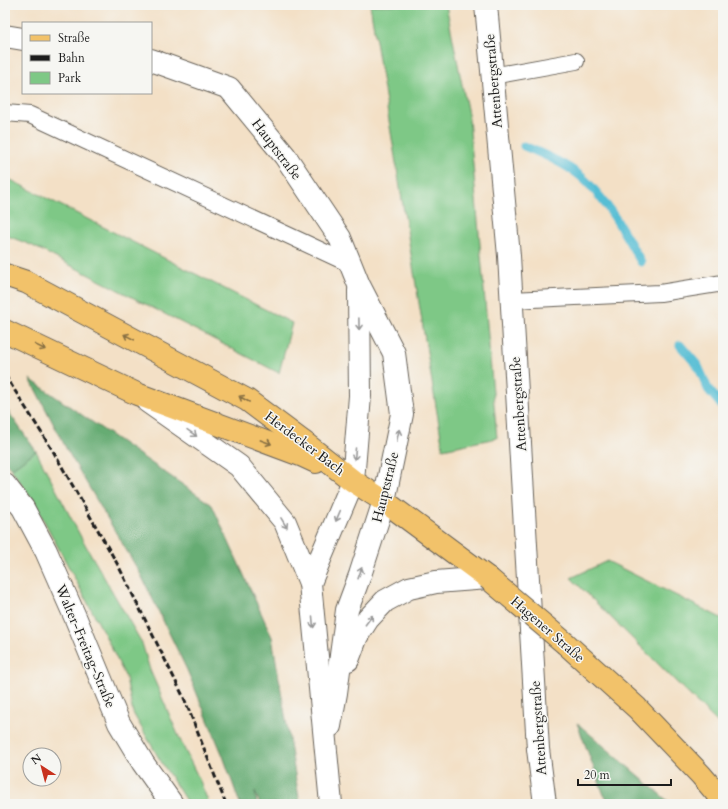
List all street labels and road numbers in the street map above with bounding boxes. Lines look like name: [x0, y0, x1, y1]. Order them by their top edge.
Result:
street label: Attenbergstraße: [480, 33, 507, 129]
street label: Hauptstraße: [247, 115, 306, 184]
street label: Attenbergstraße: [506, 356, 531, 452]
street label: Herdecker Bach: [261, 407, 349, 480]
street label: Hauptstraße: [368, 450, 403, 524]
street label: Walter-Freitag-Straße: [51, 581, 120, 711]
street label: Hagener Straße: [507, 592, 589, 667]
street label: Attenbergstraße: [526, 680, 551, 776]

